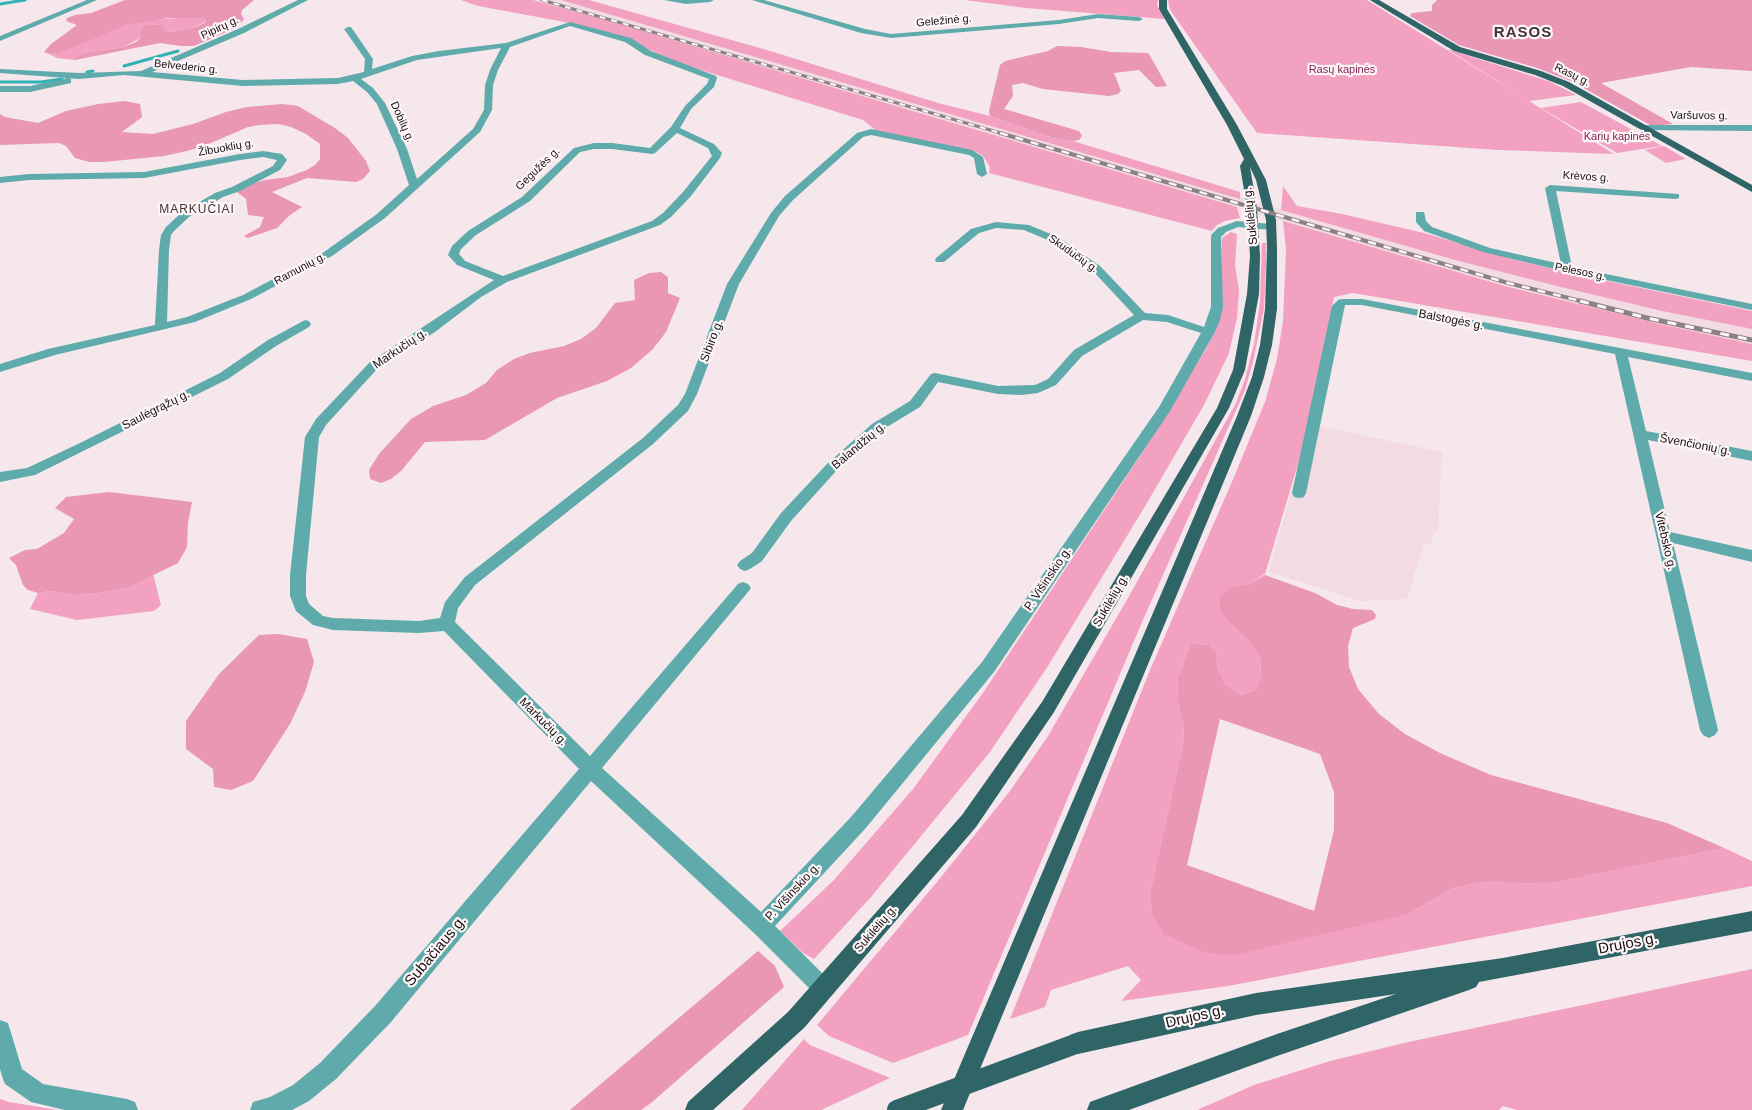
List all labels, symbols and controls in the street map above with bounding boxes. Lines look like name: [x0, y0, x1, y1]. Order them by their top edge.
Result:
street label: Geležinė g.: [916, 12, 972, 30]
street label: Pipirų g.: [199, 13, 241, 43]
district label: RASOS: [1493, 24, 1553, 42]
street label: Belvederio g.: [153, 57, 219, 77]
street label: Rasų g.: [1552, 61, 1592, 89]
park label: Rasų kapinės: [1309, 63, 1375, 77]
street label: Dobilų g.: [387, 99, 417, 145]
street label: Varšuvos g.: [1670, 109, 1728, 123]
park label: Karių kapinės: [1584, 130, 1650, 144]
street label: Žibuoklių g.: [197, 137, 255, 159]
street label: Gegužės g.: [513, 145, 563, 193]
street label: Krėvos g.: [1562, 169, 1610, 185]
street label: Sukilėlių g.: [1241, 186, 1261, 246]
district label: MARKUČIAI: [158, 203, 236, 217]
street label: Skudučių g.: [1046, 232, 1100, 276]
street label: Ramunių g.: [272, 250, 328, 288]
street label: Pelesos g.: [1554, 260, 1606, 284]
street label: Balstogės g.: [1417, 307, 1485, 333]
street label: Sibiro g.: [697, 318, 727, 364]
street label: Markučių g.: [370, 326, 430, 372]
street label: Saulėgrąžų g.: [120, 387, 192, 433]
street label: Balandžių g.: [829, 419, 889, 473]
street label: Švenčionių g.: [1658, 431, 1732, 459]
street label: Vitebsko g.: [1651, 511, 1679, 571]
street label: P. Višinskio g.: [1021, 544, 1075, 614]
street label: Sukilėlių g.: [1090, 572, 1132, 630]
street label: Markučių g.: [516, 695, 570, 749]
street label: P. Višinskio g.: [763, 860, 823, 924]
street label: Sukilėlių g.: [852, 902, 900, 956]
street label: Subačiaus g.: [401, 912, 471, 990]
street label: Drujos g.: [1597, 929, 1659, 959]
street label: Drujos g.: [1164, 1001, 1226, 1033]

